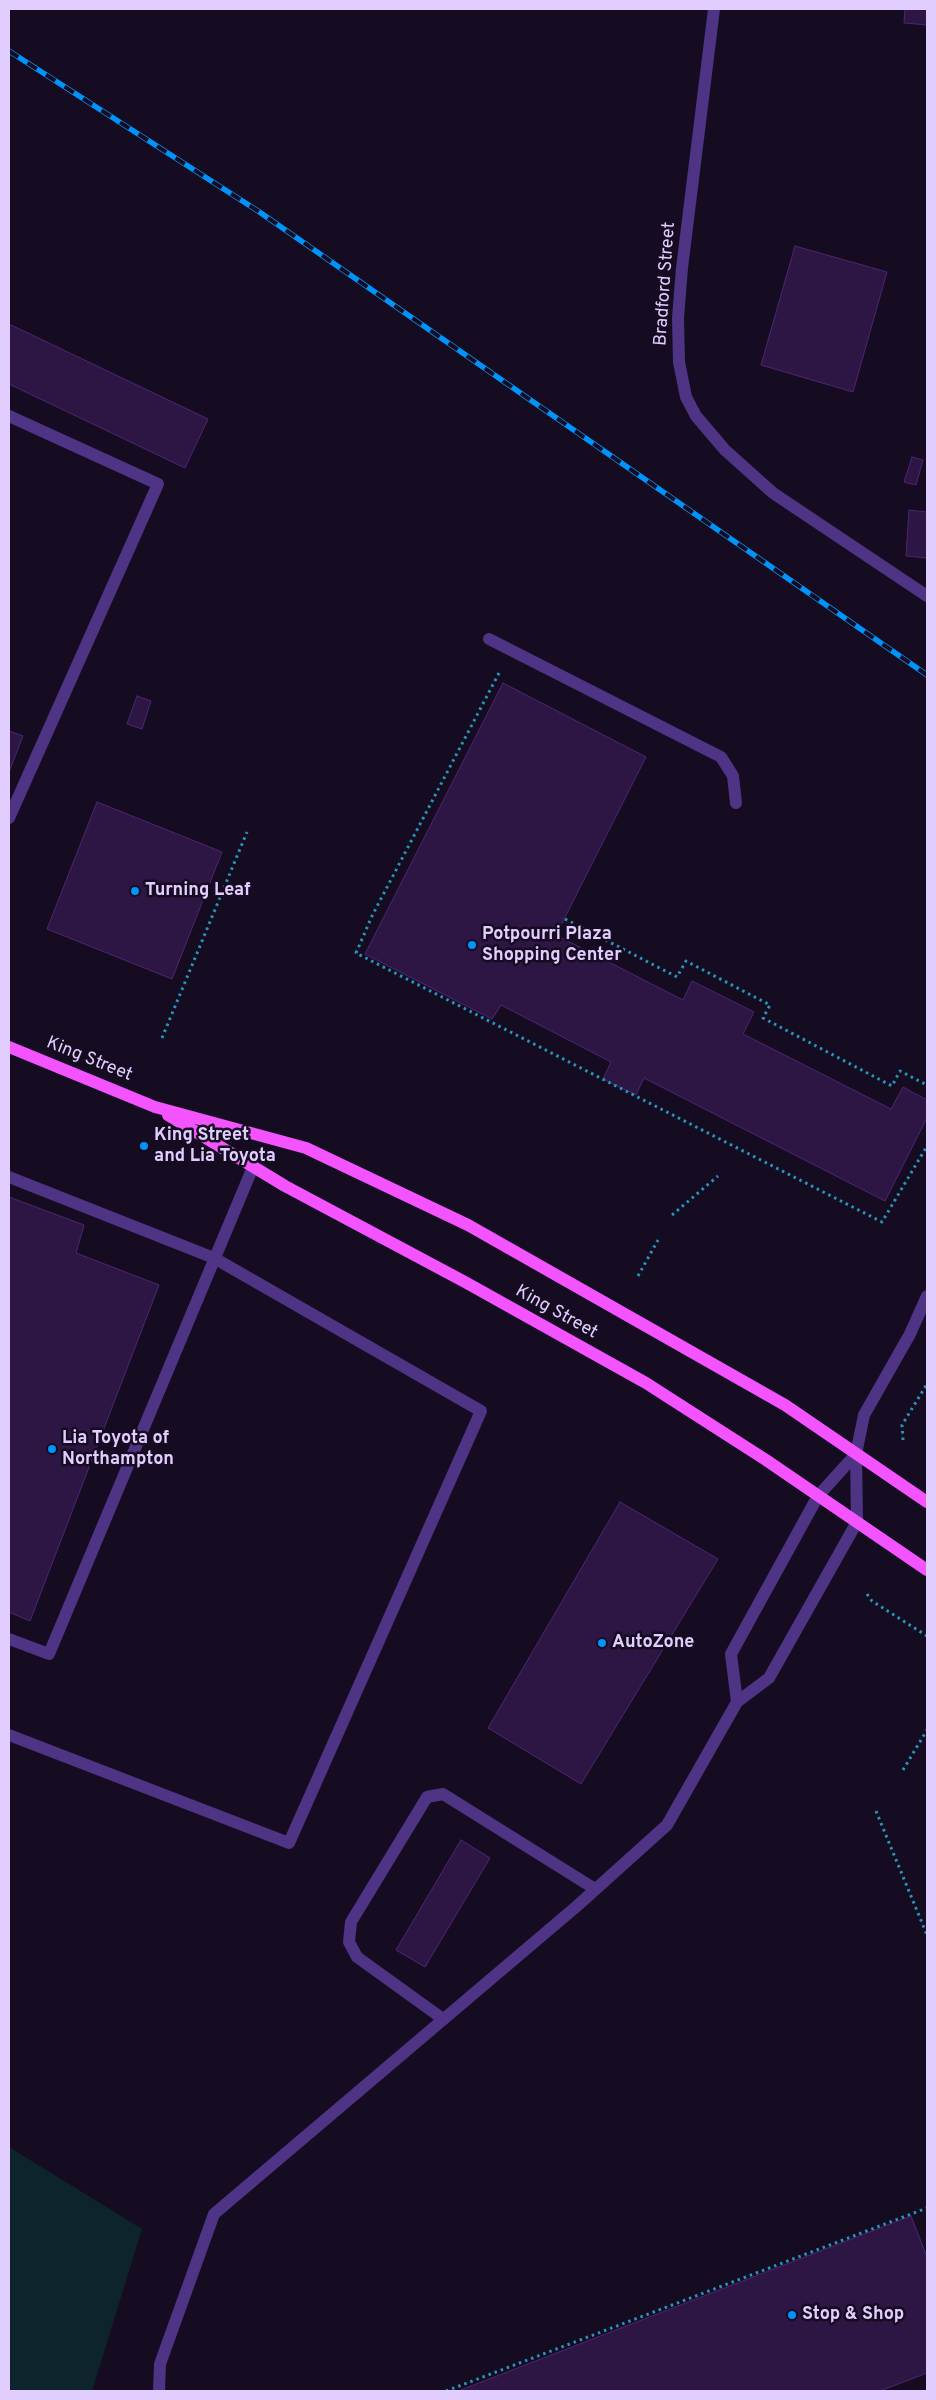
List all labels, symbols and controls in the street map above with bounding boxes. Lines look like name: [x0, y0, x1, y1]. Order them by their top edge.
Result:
street label: Bradford Street: [651, 221, 681, 347]
place label: Turning Leaf: [145, 880, 251, 902]
marker: Turning Leaf: [129, 885, 141, 897]
place label: Potpourri Plaza Shopping Center: [482, 924, 622, 966]
marker: Potpourri Plaza Shopping Center: [466, 939, 478, 951]
street label: King Street: [43, 1033, 135, 1087]
place label: King Street and Lia Toyota: [154, 1125, 276, 1168]
marker: King Street and Lia Toyota: [138, 1140, 150, 1152]
street label: King Street: [511, 1282, 601, 1344]
place label: Lia Toyota of Northampton: [62, 1428, 174, 1470]
marker: Lia Toyota of Northampton: [46, 1443, 58, 1455]
place label: AutoZone: [612, 1632, 694, 1654]
marker: AutoZone: [596, 1637, 608, 1649]
place label: Stop & Shop: [802, 2304, 904, 2326]
marker: Stop & Shop: [786, 2309, 798, 2321]

